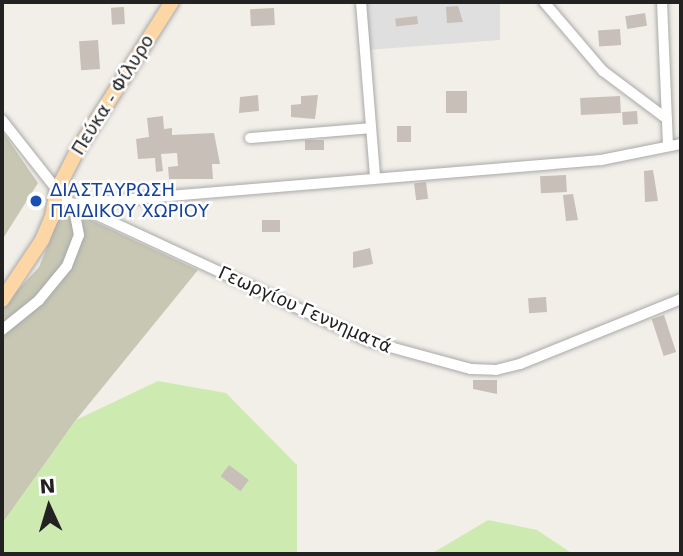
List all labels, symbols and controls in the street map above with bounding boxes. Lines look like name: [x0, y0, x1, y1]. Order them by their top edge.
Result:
street label: Πεύκα - Φίλυρο: [67, 31, 159, 159]
place label: ΔΙΑΣΤΑΥΡΩΣΗ ΠΑΙΔΙΚΟΥ ΧΩΡΙΟΥ: [50, 180, 209, 222]
marker: ΔΙΑΣΤΑΥΡΩΣΗ ΠΑΙΔΙΚΟΥ ΧΩΡΙΟΥ: [28, 193, 44, 209]
street label: Γεωργίου Γεννηματά: [215, 262, 395, 358]
north arrow: [14, 472, 84, 542]
text: N: [39, 475, 56, 498]

